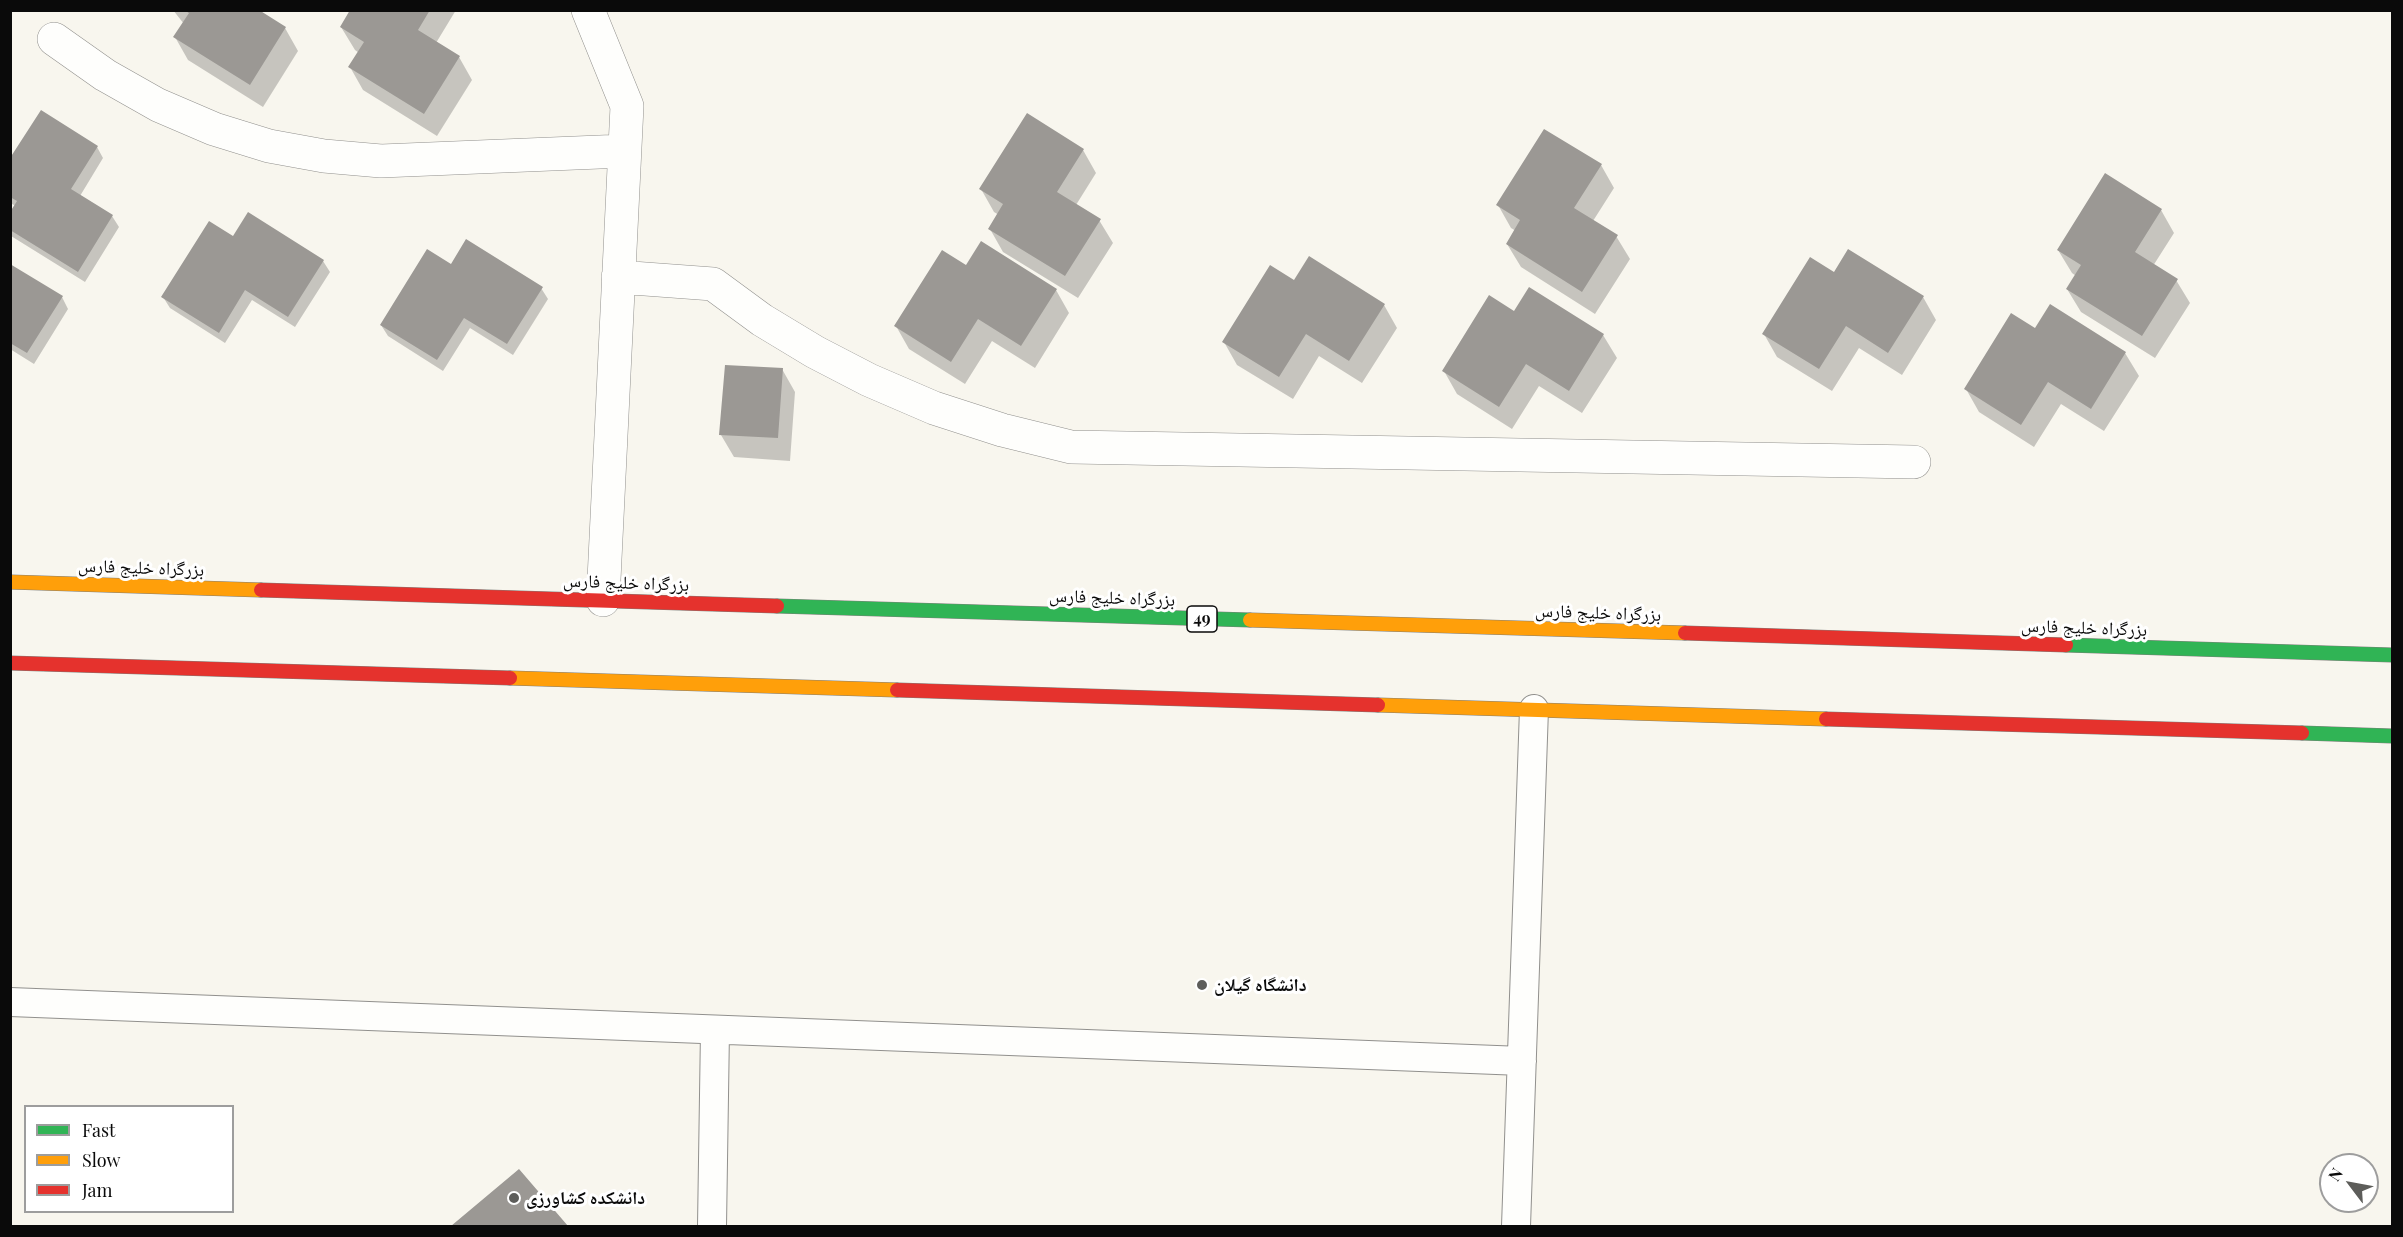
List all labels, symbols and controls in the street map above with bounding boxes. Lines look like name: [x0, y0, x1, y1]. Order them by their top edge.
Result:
street label: بزرگراه خلیج فارس: [78, 555, 204, 581]
street label: بزرگراه خلیج فارس: [563, 570, 689, 596]
street label: بزرگراه خلیج فارس: [1049, 585, 1175, 611]
street label: بزرگراه خلیج فارس: [1535, 600, 1661, 626]
road number: 49: [1187, 606, 1217, 632]
street label: بزرگراه خلیج فارس: [2021, 615, 2147, 641]
place label: دانشگاه گیلان: [1214, 974, 1307, 996]
marker: دانشگاه گیلان: [1195, 978, 1209, 992]
legend: [24, 1105, 234, 1213]
text: Fast: [82, 1118, 115, 1142]
text: Slow: [82, 1148, 120, 1172]
north arrow: [2319, 1153, 2379, 1213]
text: N: [2323, 1164, 2347, 1185]
text: Jam: [82, 1178, 112, 1202]
place label: دانشکده کشاورزی: [526, 1187, 645, 1209]
marker: دانشکده کشاورزی: [507, 1191, 521, 1205]

